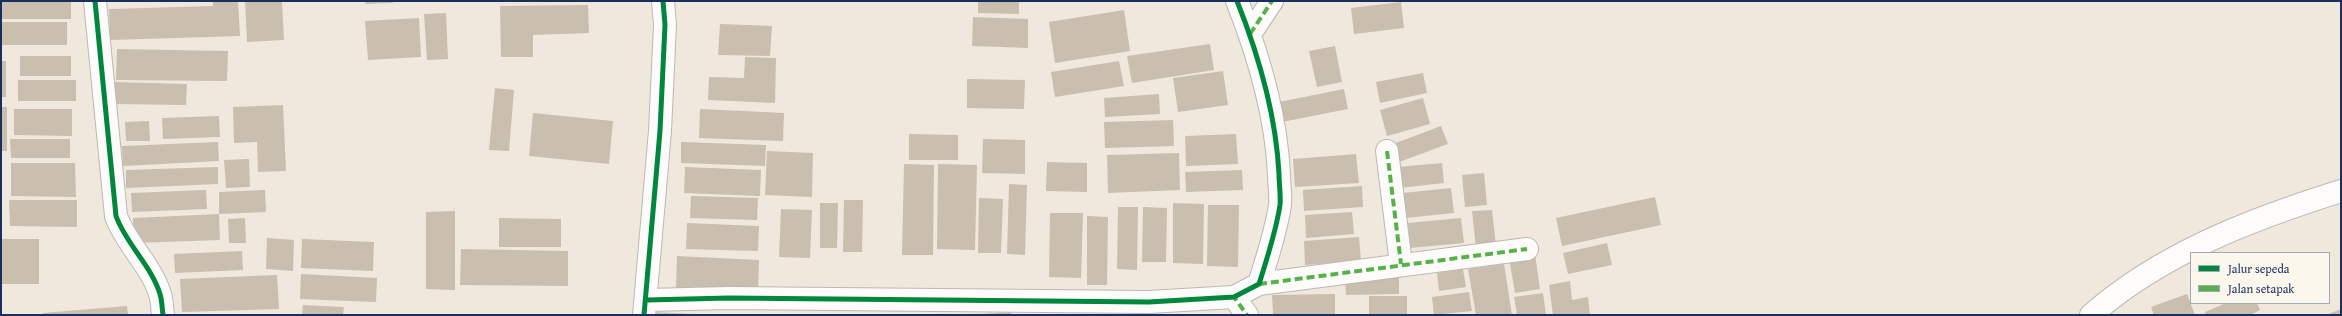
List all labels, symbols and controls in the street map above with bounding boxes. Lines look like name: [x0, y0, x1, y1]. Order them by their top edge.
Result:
legend: [2190, 252, 2330, 304]
text: Jalur sepeda: [2228, 260, 2289, 277]
text: Jalan setapak: [2228, 280, 2294, 297]

